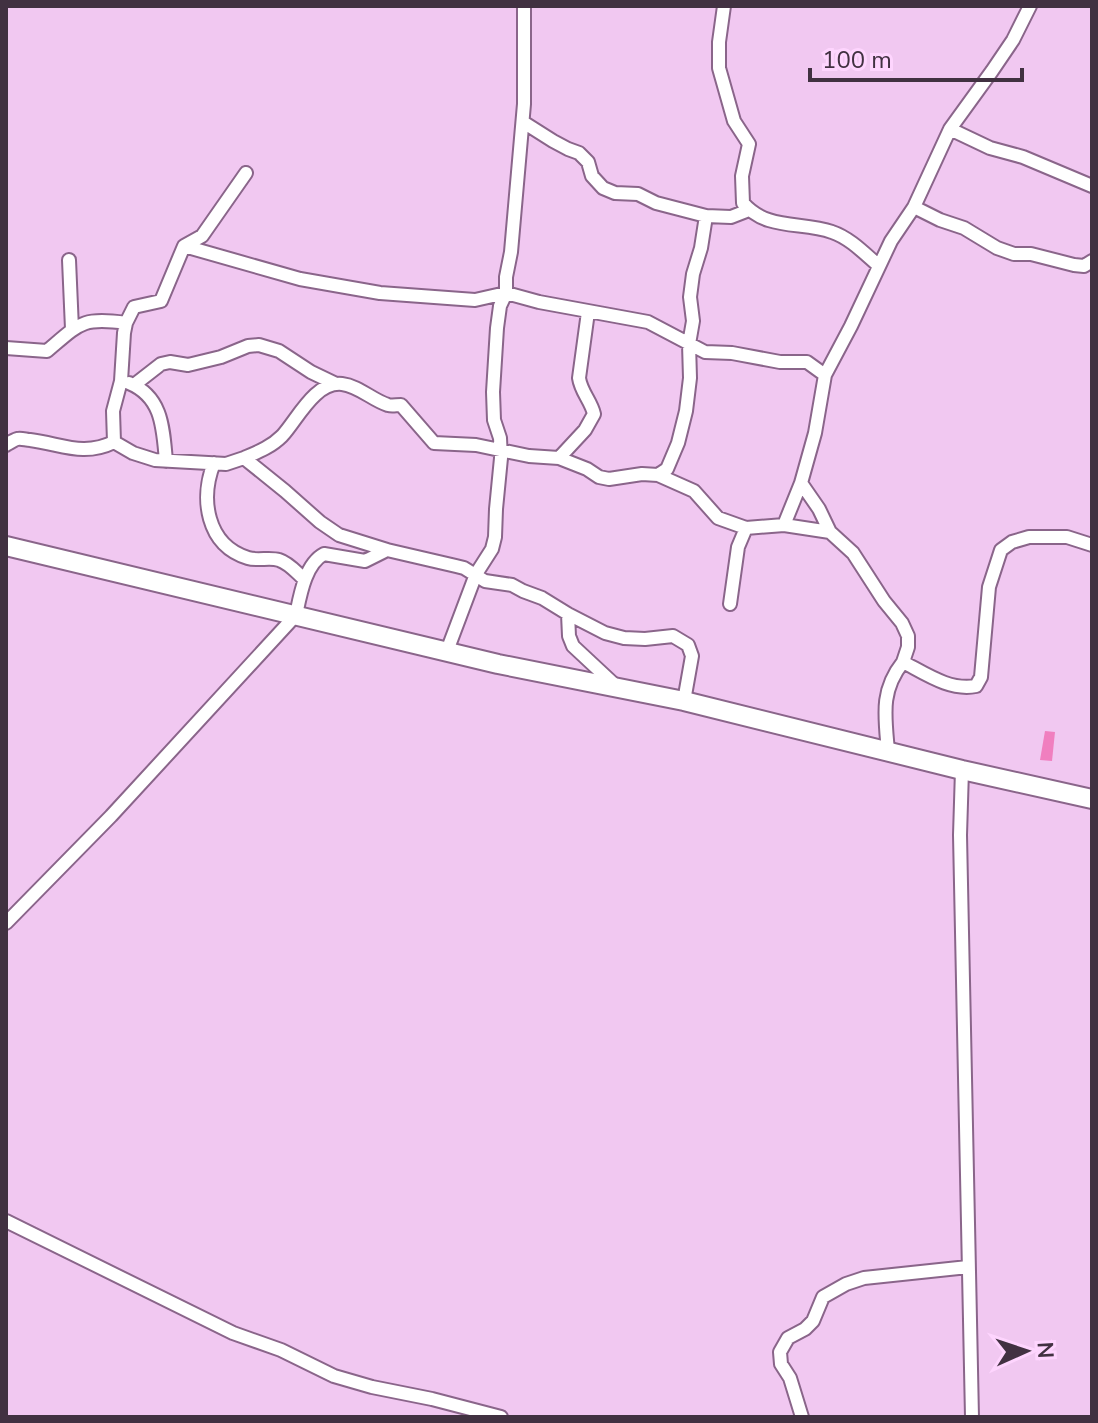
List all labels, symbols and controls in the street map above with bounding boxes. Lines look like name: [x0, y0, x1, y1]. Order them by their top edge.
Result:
scale bar: [810, 32, 1022, 82]
text: 100 m: [822, 44, 892, 76]
north arrow: [986, 1311, 1066, 1391]
text: N: [1030, 1341, 1060, 1359]

